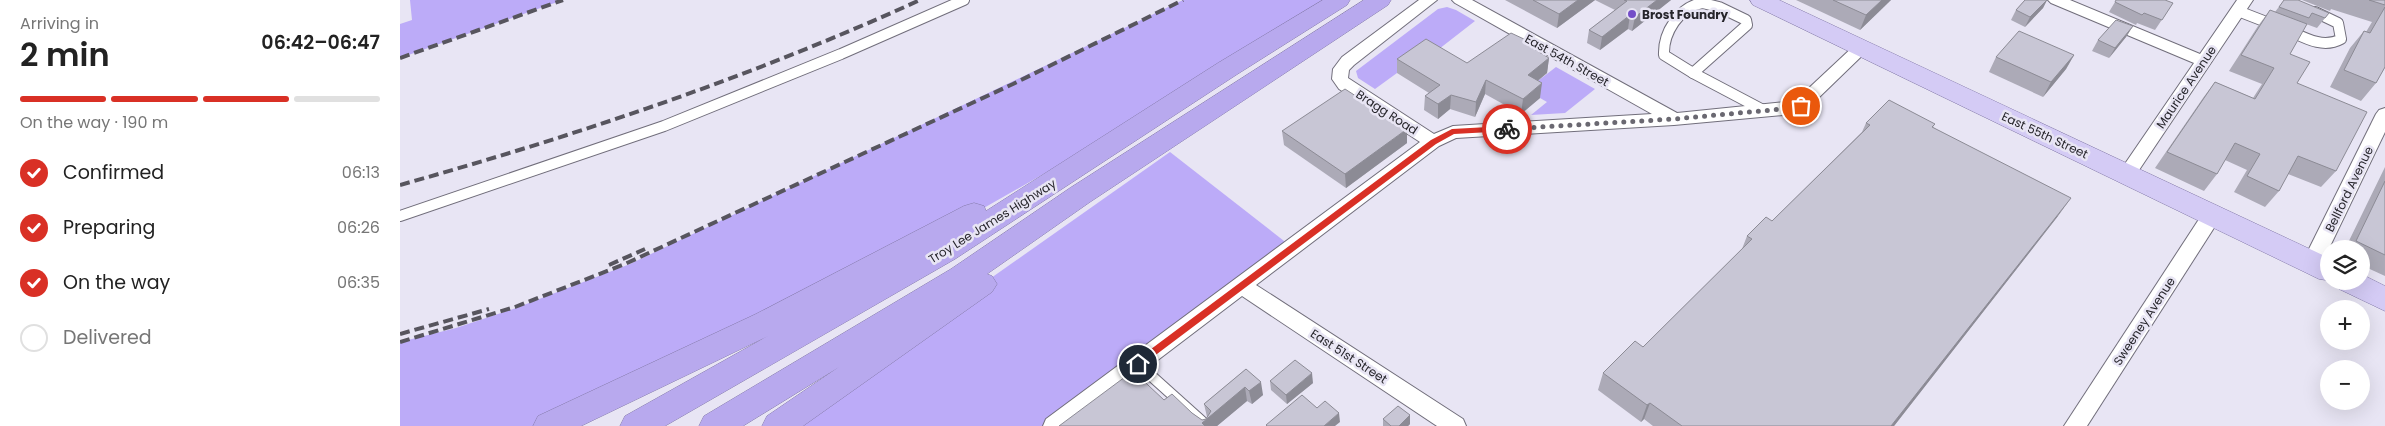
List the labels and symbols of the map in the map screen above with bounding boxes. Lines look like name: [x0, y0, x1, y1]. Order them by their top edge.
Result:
place label: Brost Foundry: [1642, 6, 1728, 23]
marker: Brost Foundry: [1626, 8, 1638, 20]
street label: East 54th Street: [1522, 30, 1612, 90]
street label: Maurice Avenue: [2152, 42, 2220, 132]
pin: [1780, 85, 1822, 127]
street label: Bragg Road: [1353, 86, 1421, 138]
courier: [1482, 104, 1532, 154]
street label: East 55th Street: [1999, 108, 2091, 162]
street label: Bellford Avenue: [2321, 143, 2377, 235]
street label: Troy Lee James Highway: [925, 175, 1059, 267]
street label: Sweeney Avenue: [2109, 274, 2179, 368]
street label: East 51st Street: [1307, 325, 1391, 387]
pin: [1117, 343, 1159, 385]

